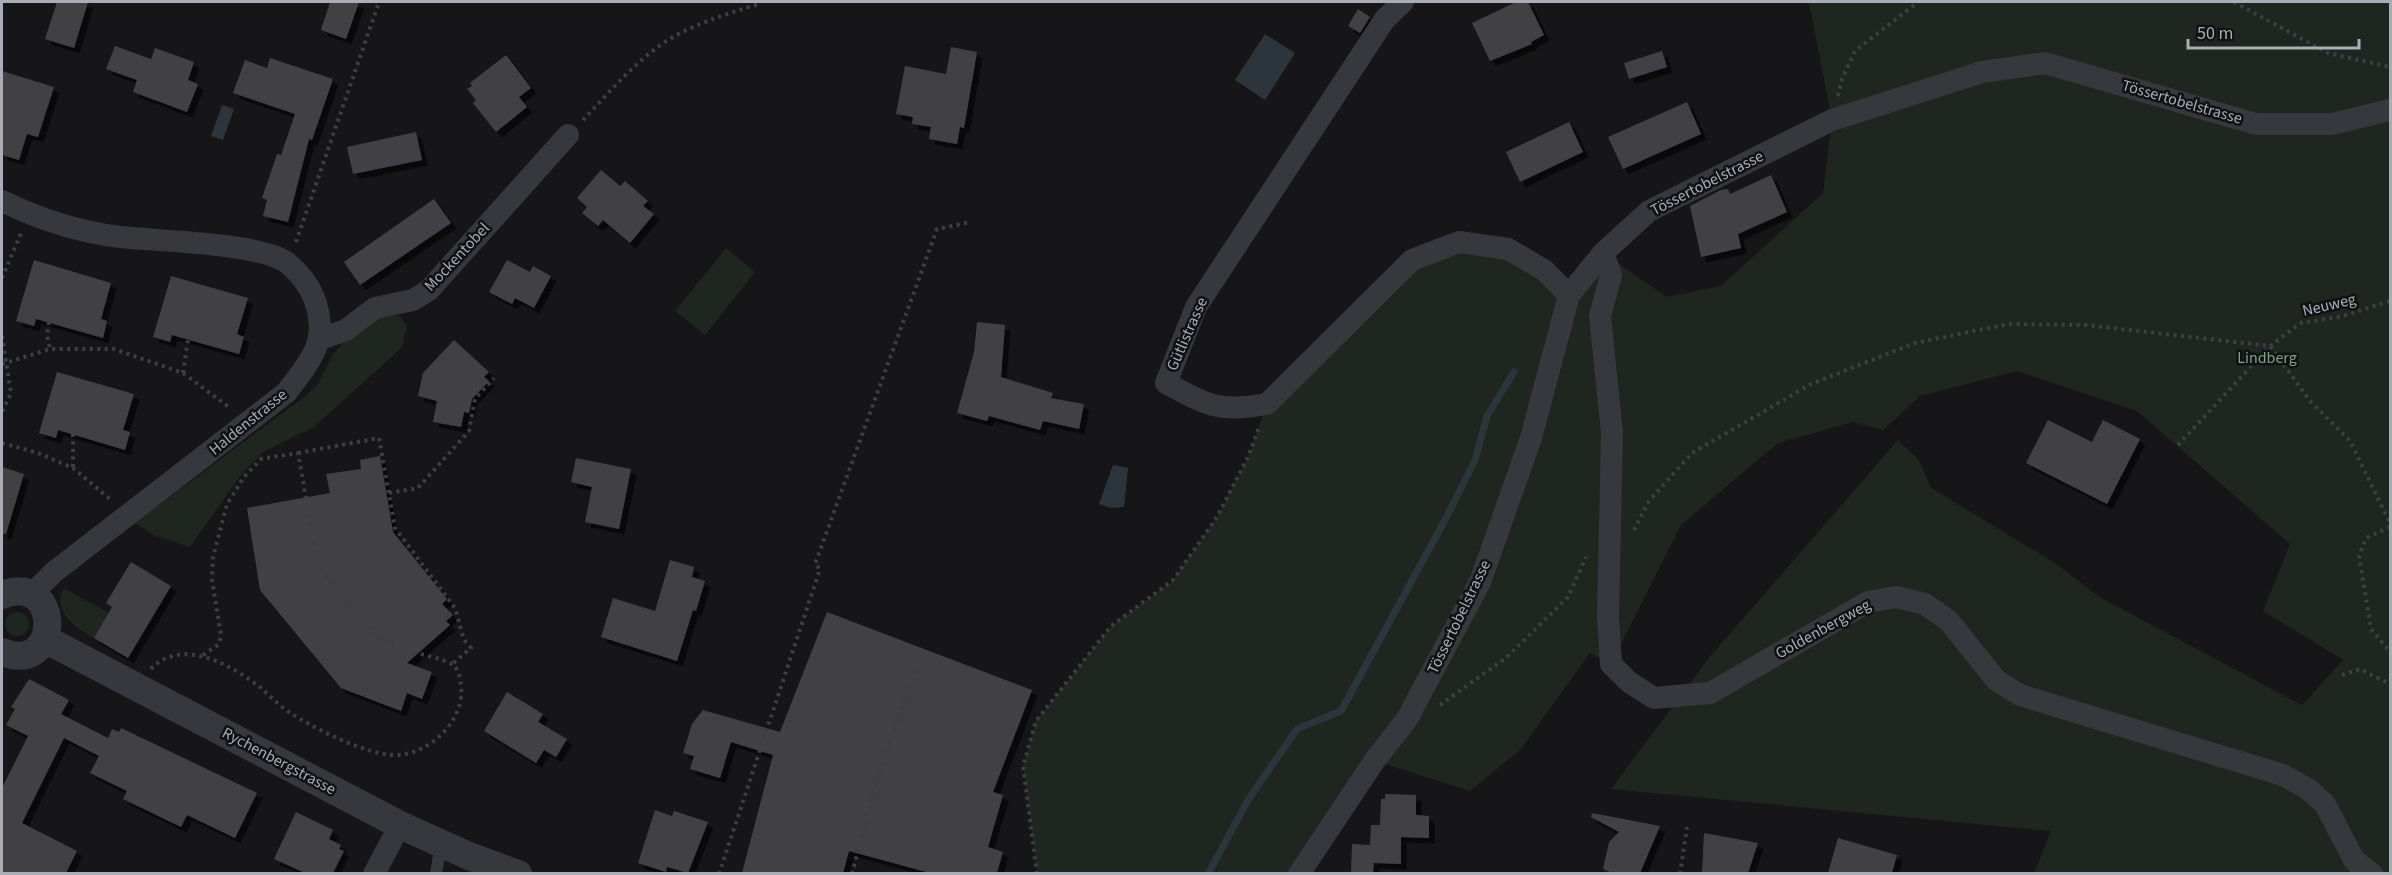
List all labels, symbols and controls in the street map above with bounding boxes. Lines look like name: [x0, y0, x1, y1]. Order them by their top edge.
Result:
scale bar: [2188, 12, 2359, 50]
text: 50 m: [2197, 21, 2233, 46]
street label: Tössertobelstrasse: [2119, 74, 2245, 130]
street label: Tössertobelstrasse: [1647, 145, 1767, 221]
street label: Mockentobel: [419, 218, 495, 296]
street label: Neuweg: [2300, 288, 2358, 322]
street label: Gütlistrasse: [1161, 294, 1213, 374]
park label: Lindberg: [2237, 347, 2297, 369]
street label: Haldenstrasse: [204, 384, 292, 460]
street label: Tössertobelstrasse: [1422, 556, 1496, 678]
street label: Goldenbergweg: [1771, 594, 1875, 664]
street label: Rychenbergstrasse: [218, 722, 340, 800]

